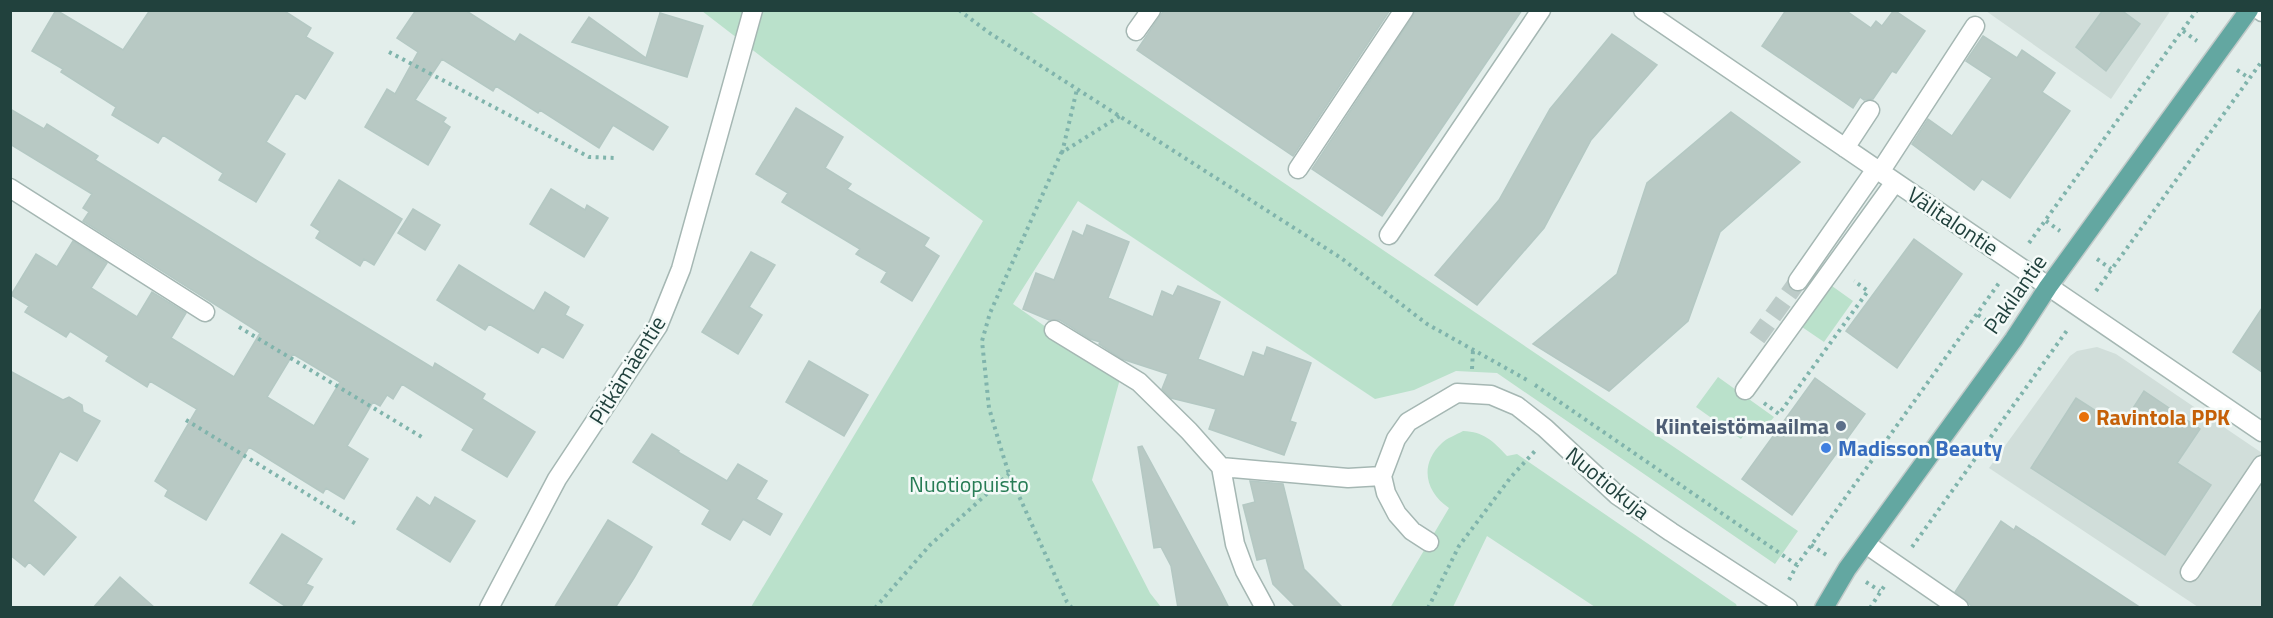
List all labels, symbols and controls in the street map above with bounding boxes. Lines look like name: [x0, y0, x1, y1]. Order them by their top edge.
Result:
street label: Välitalontie: [1900, 178, 2006, 264]
street label: Pakilantie: [1975, 247, 2055, 341]
street label: Pitkämäentie: [580, 309, 674, 431]
place label: Ravintola PPK: [2096, 400, 2230, 434]
place label: Kiinteistömaailma: [1655, 409, 1829, 443]
marker: Ravintola PPK: [2077, 410, 2091, 424]
marker: Kiinteistömaailma: [1834, 419, 1848, 433]
place label: Madisson Beauty: [1838, 431, 2002, 465]
street label: Nuotiokuja: [1558, 438, 1658, 528]
marker: Madisson Beauty: [1819, 441, 1833, 455]
park label: Nuotiopuisto: [909, 467, 1029, 501]

